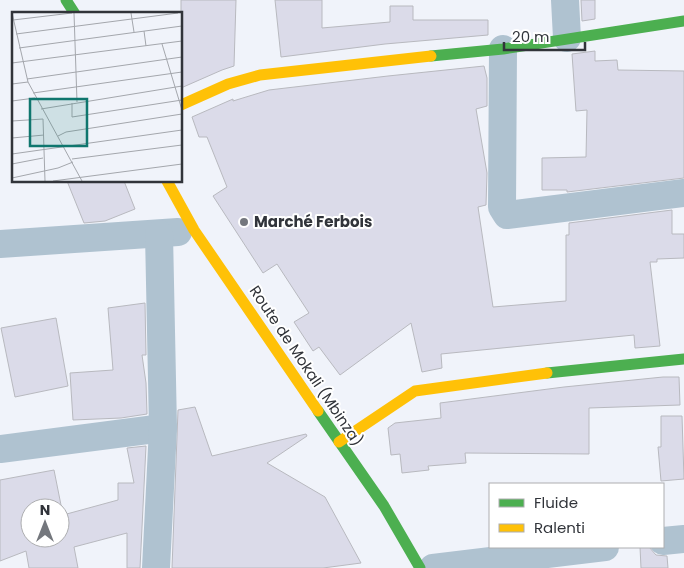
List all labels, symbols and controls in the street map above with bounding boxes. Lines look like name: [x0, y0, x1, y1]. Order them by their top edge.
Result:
inset map: [12, 12, 182, 182]
scale bar: [504, 20, 585, 52]
text: 20 m: [512, 26, 550, 47]
place label: Marché Ferbois: [254, 211, 372, 232]
marker: Marché Ferbois: [238, 216, 250, 228]
street label: Route de Mokali (Mbinza): [245, 281, 368, 450]
legend: [489, 483, 664, 548]
text: Fluide: [534, 492, 578, 513]
north arrow: [20, 498, 70, 548]
text: N: [40, 500, 50, 520]
text: Ralenti: [534, 517, 585, 538]

